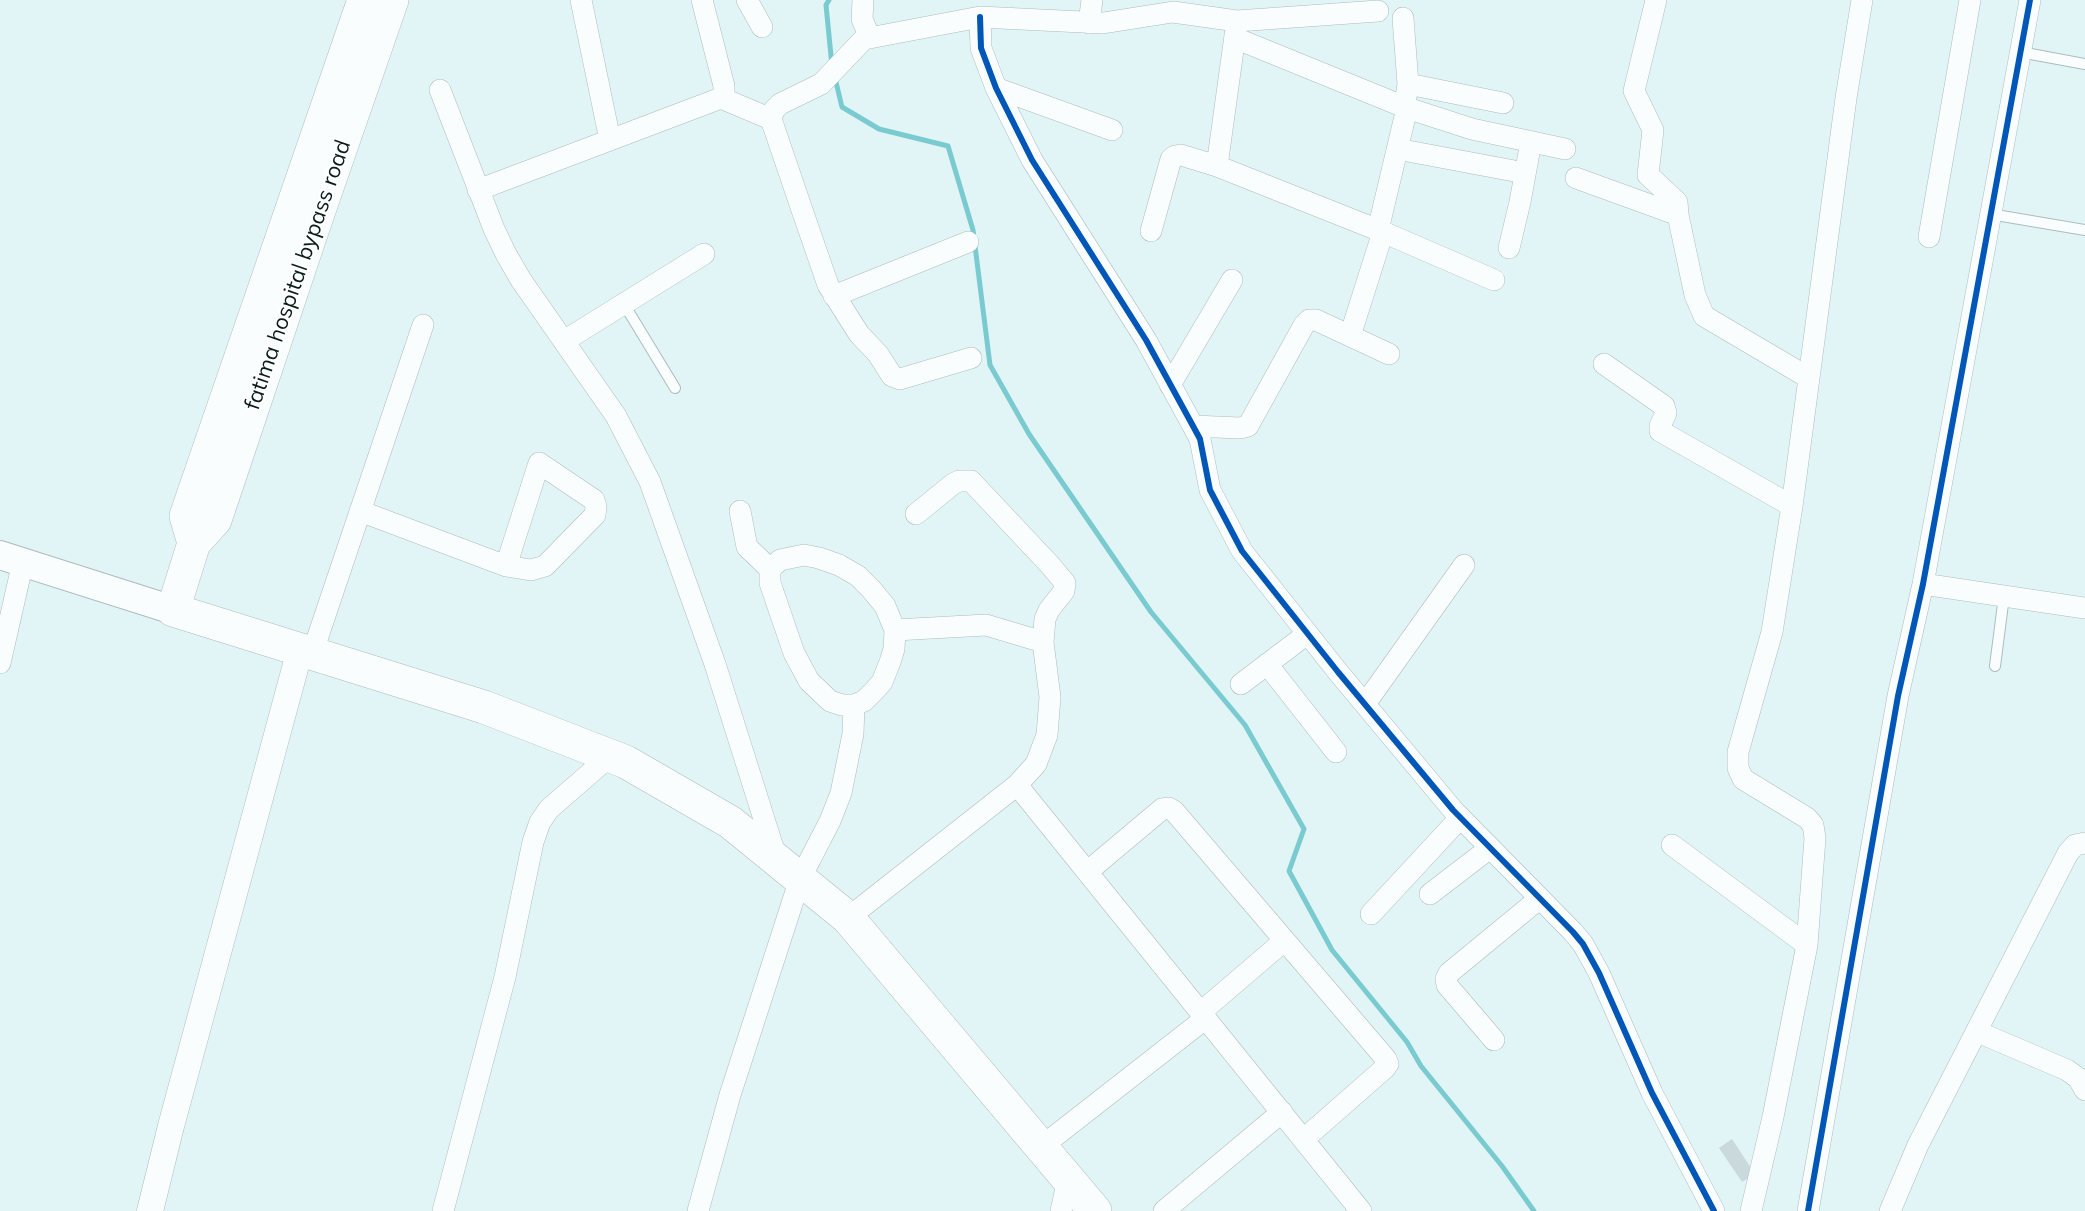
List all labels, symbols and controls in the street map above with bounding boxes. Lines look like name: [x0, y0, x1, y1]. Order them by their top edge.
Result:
street label: fatima hospital bypass road: [239, 136, 357, 414]

